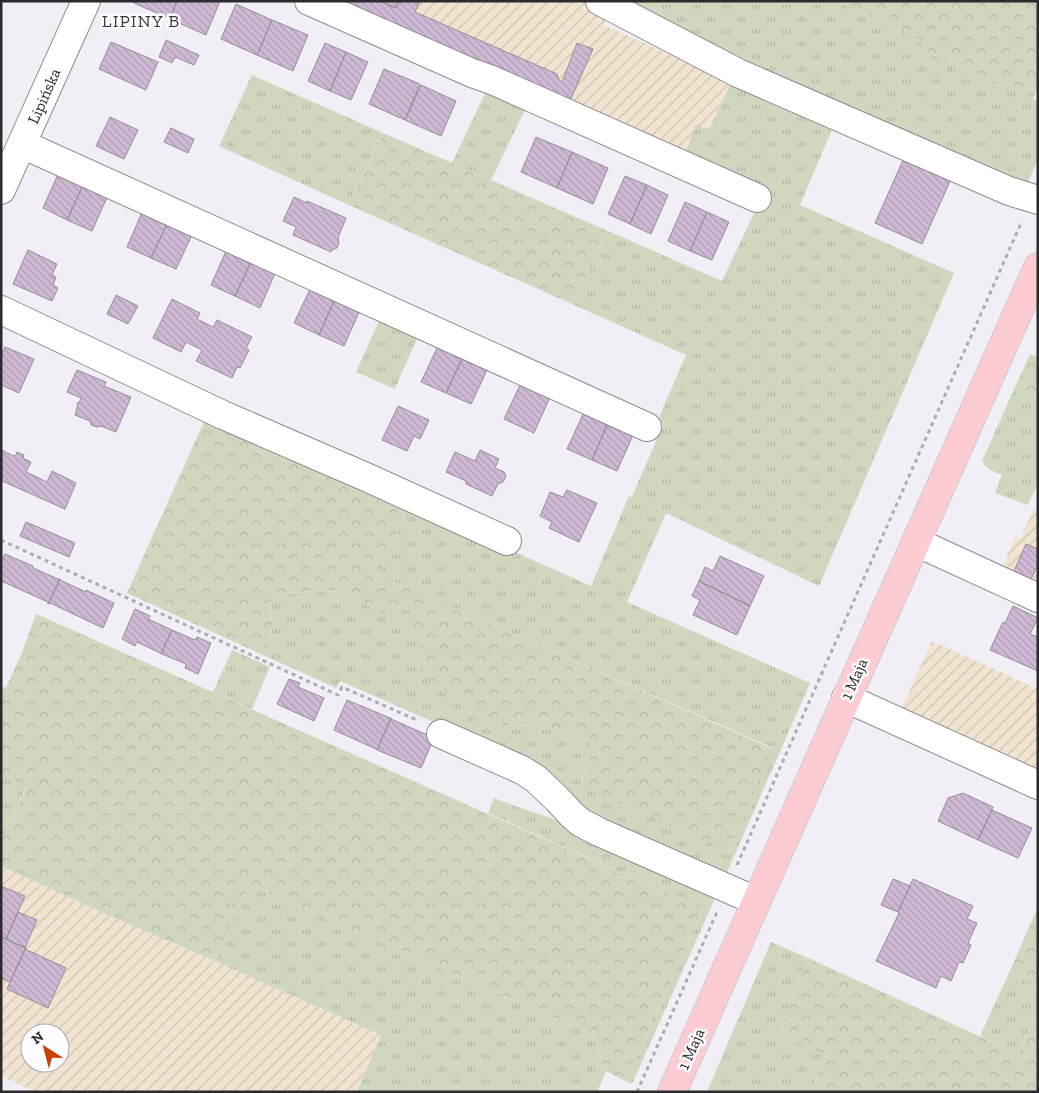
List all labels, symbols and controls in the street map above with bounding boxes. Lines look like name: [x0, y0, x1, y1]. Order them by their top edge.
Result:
district label: LIPINY B: [102, 10, 180, 32]
street label: Lipińska: [23, 65, 65, 127]
street label: 1 Maja: [837, 655, 872, 703]
north arrow: [20, 1023, 70, 1073]
street label: 1 Maja: [674, 1025, 709, 1073]
text: N: [28, 1028, 47, 1048]

